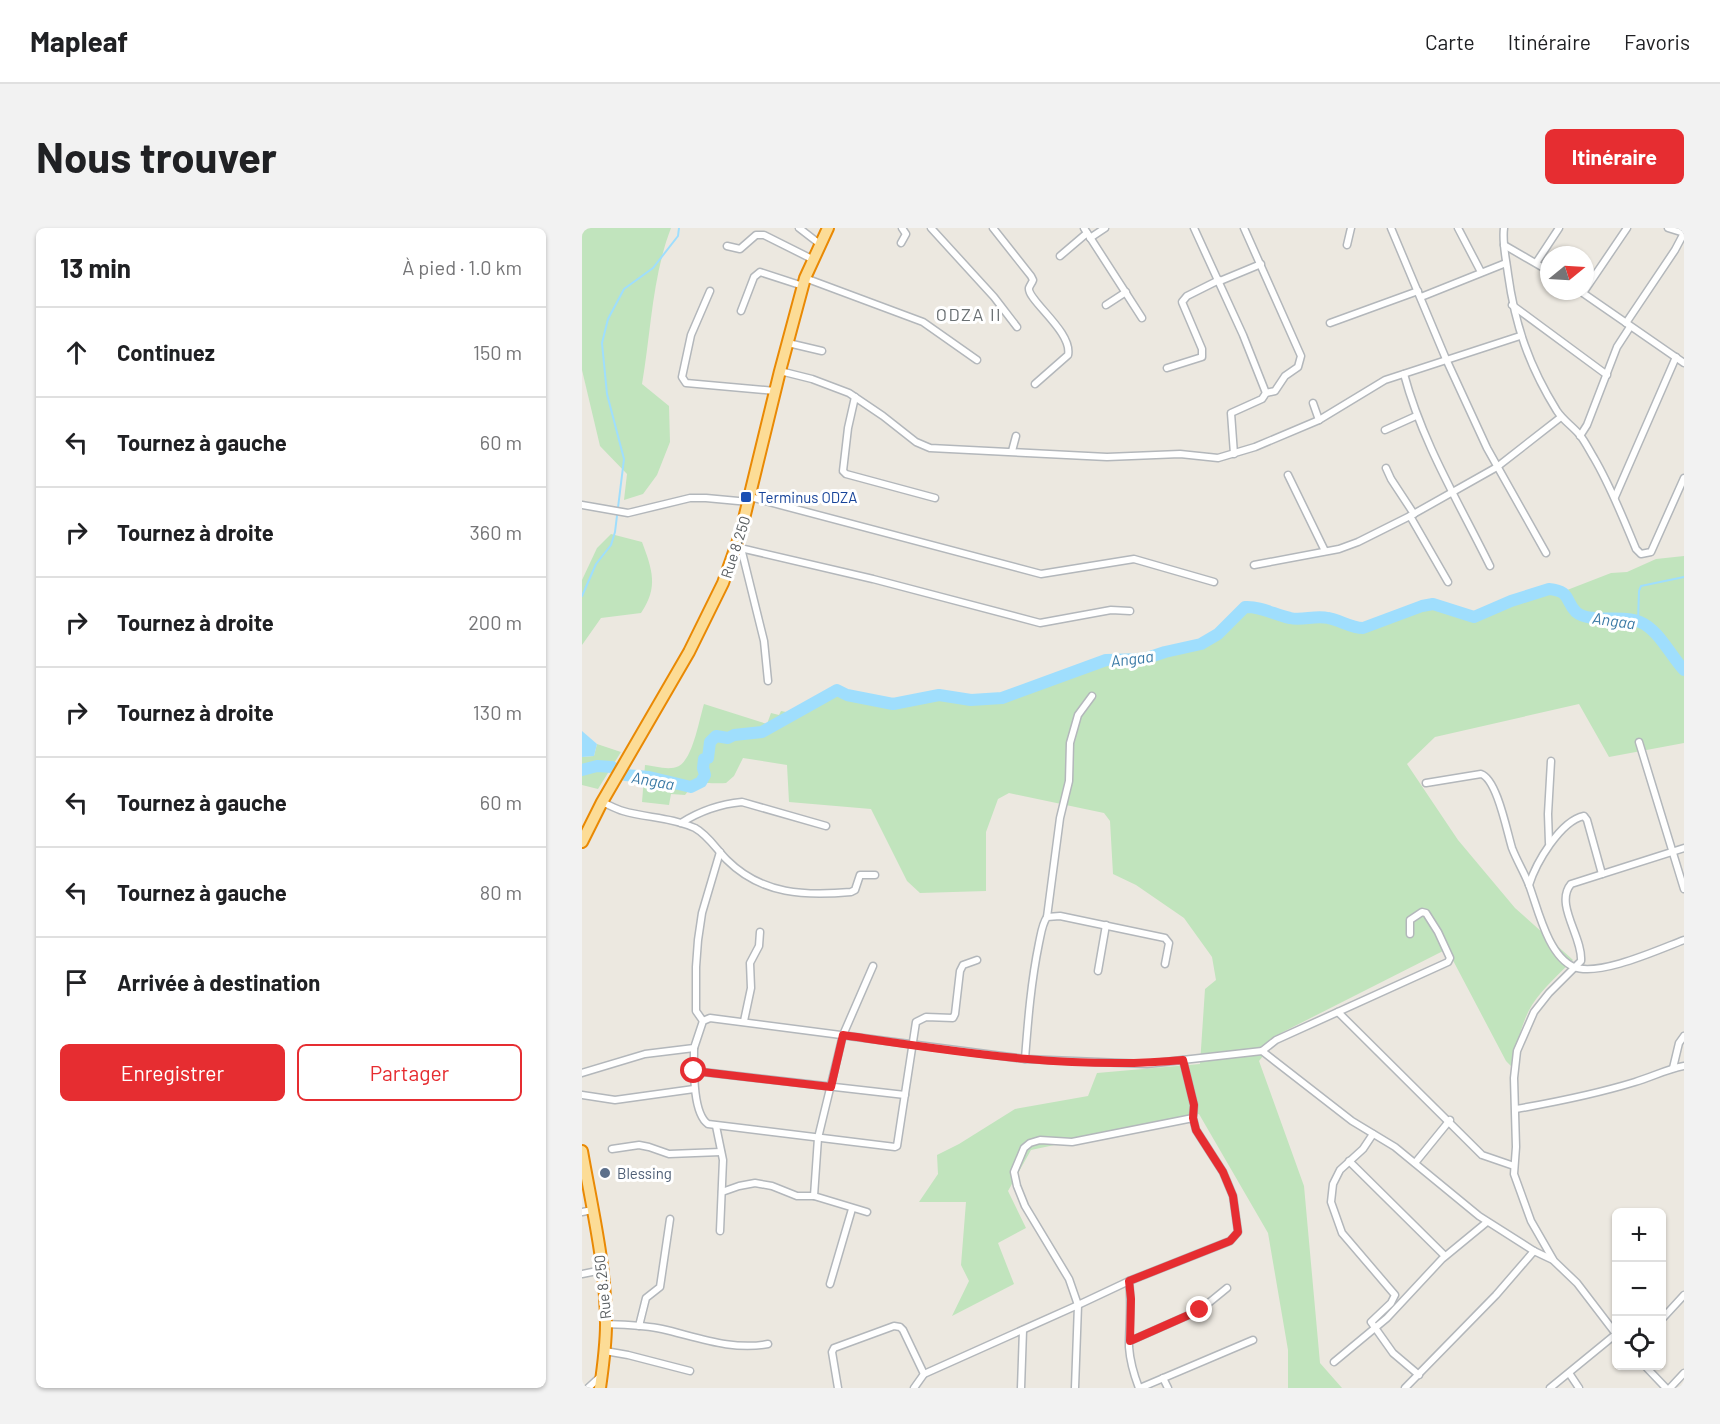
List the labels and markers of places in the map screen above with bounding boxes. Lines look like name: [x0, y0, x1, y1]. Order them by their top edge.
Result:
place label: Terminus ODZA: [758, 488, 857, 506]
marker: Terminus ODZA: [739, 490, 753, 504]
place label: Blessing: [617, 1164, 672, 1182]
marker: Blessing: [598, 1166, 612, 1180]

